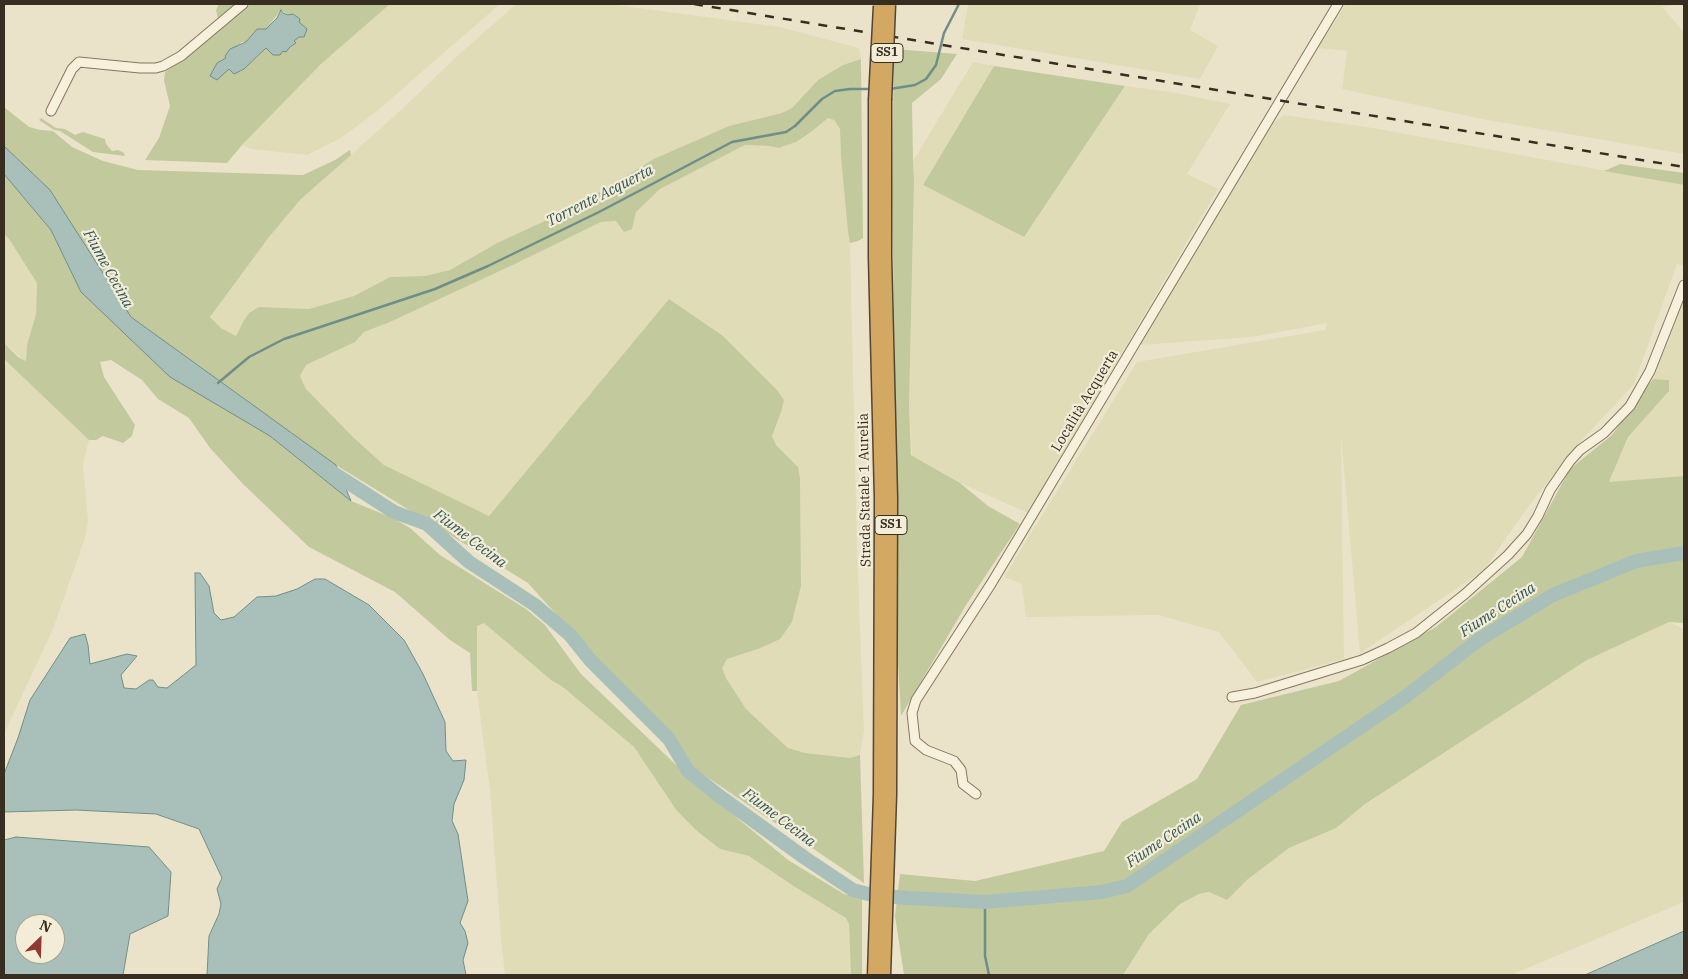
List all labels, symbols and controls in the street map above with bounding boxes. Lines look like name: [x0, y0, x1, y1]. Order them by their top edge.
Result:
road number: SS1: [871, 44, 903, 62]
water label: Torrente Acquerta: [543, 161, 657, 231]
water label: Fiume Cecina: [79, 227, 137, 311]
street label: Località Acquerta: [1048, 347, 1122, 455]
street label: Strada Statale 1 Aurelia: [855, 413, 875, 567]
water label: Fiume Cecina: [430, 506, 510, 572]
road number: SS1: [875, 516, 907, 534]
water label: Fiume Cecina: [1457, 579, 1539, 641]
water label: Fiume Cecina: [739, 785, 819, 851]
water label: Fiume Cecina: [1123, 808, 1205, 872]
north arrow: [15, 914, 65, 964]
text: N: [37, 916, 54, 937]

